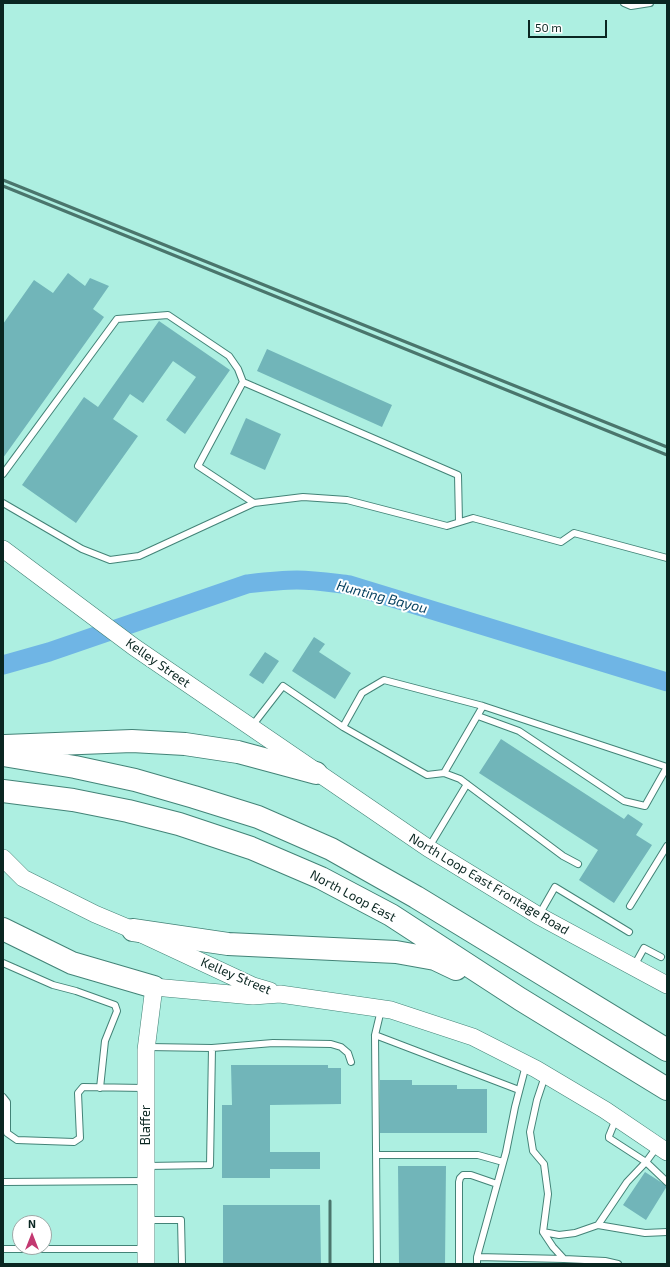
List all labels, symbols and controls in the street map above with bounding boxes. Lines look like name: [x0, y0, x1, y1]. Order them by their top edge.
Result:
scale bar: [530, 12, 609, 38]
text: 50 m: [535, 20, 562, 34]
water label: Hunting Bayou: [335, 577, 429, 617]
street label: Kelley Street: [123, 635, 193, 691]
street label: North Loop East Frontage Road: [406, 830, 572, 938]
street label: North Loop East: [307, 867, 399, 925]
street label: Kelley Street: [198, 954, 274, 998]
street label: Blaffer: [138, 1105, 154, 1145]
north arrow: [12, 1215, 52, 1255]
text: N: [28, 1217, 36, 1230]

